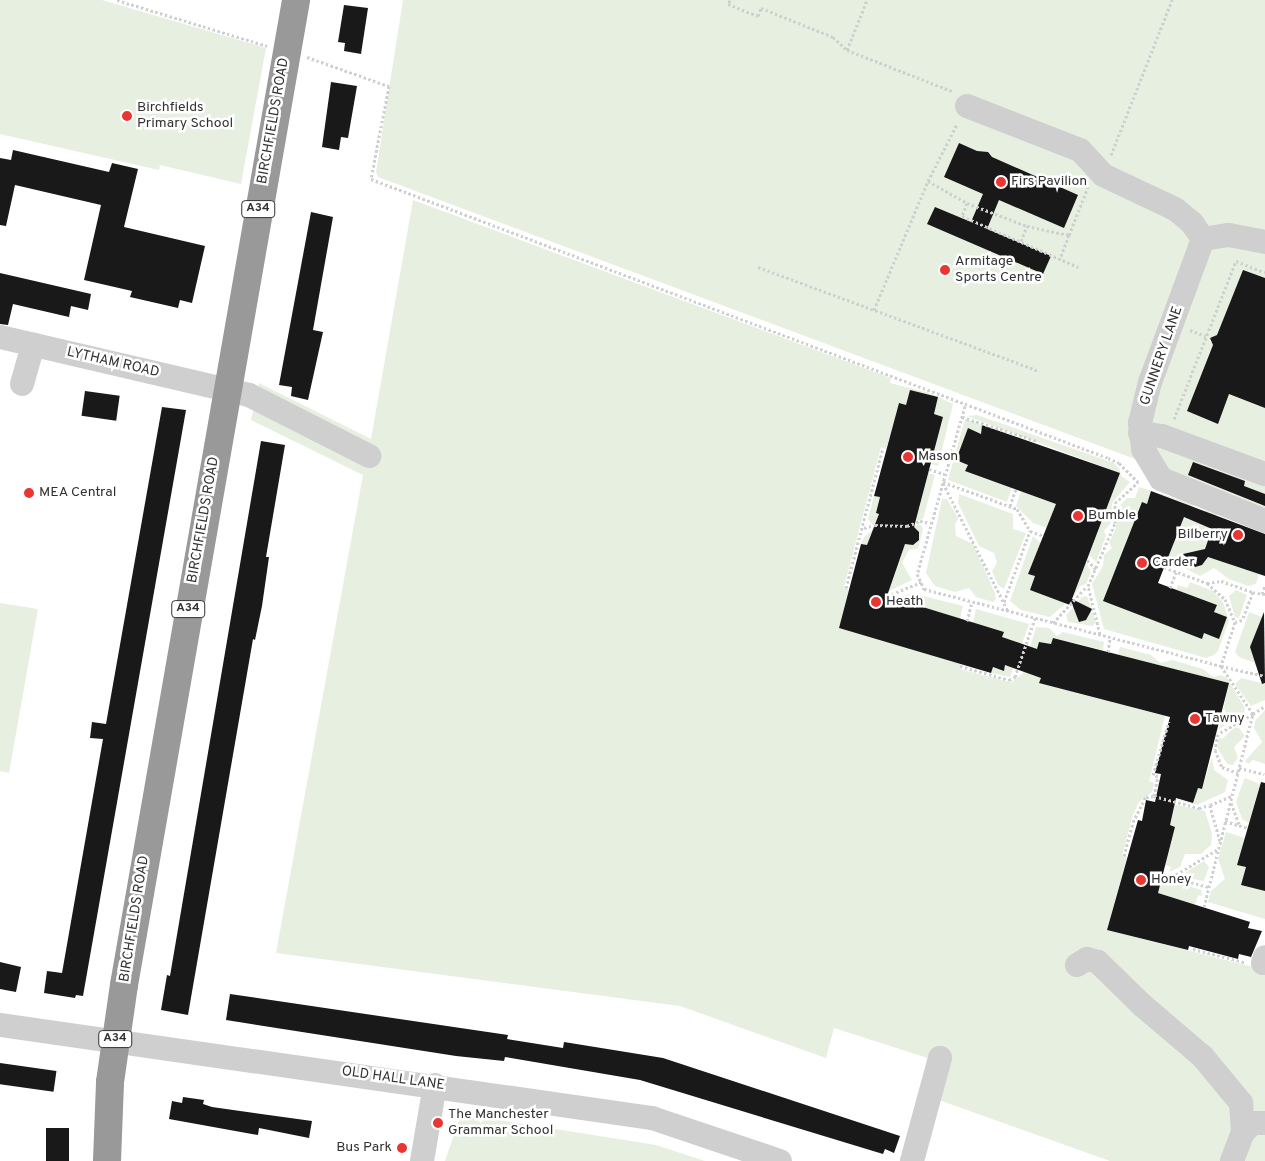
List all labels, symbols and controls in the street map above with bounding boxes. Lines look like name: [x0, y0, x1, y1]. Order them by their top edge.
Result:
street label: BIRCHFIELDS ROAD: [255, 57, 293, 185]
place label: Birchfields Primary School: [137, 100, 233, 132]
marker: Birchfields Primary School: [121, 110, 133, 122]
place label: Firs Pavilion: [1011, 174, 1087, 190]
marker: Firs Pavilion: [995, 176, 1007, 188]
road number: A34: [240, 200, 276, 218]
place label: Armitage Sports Centre: [955, 254, 1042, 286]
marker: Armitage Sports Centre: [939, 264, 951, 276]
street label: GUNNERY LANE: [1137, 304, 1187, 408]
street label: LYTHAM ROAD: [65, 344, 161, 382]
place label: Mason: [918, 449, 958, 465]
marker: Mason: [902, 451, 914, 463]
street label: BIRCHFIELDS ROAD: [185, 456, 223, 584]
place label: MEA Central: [39, 485, 117, 501]
marker: MEA Central: [23, 487, 35, 499]
place label: Bumble: [1088, 508, 1136, 524]
marker: Bumble: [1072, 510, 1084, 522]
place label: Bilberry: [1177, 527, 1228, 543]
marker: Bilberry: [1232, 529, 1244, 541]
place label: Carder: [1152, 555, 1195, 571]
marker: Carder: [1136, 557, 1148, 569]
place label: Heath: [886, 594, 923, 610]
marker: Heath: [870, 596, 882, 608]
road number: A34: [170, 600, 206, 618]
place label: Tawny: [1205, 711, 1245, 727]
marker: Tawny: [1189, 713, 1201, 725]
street label: BIRCHFIELDS ROAD: [117, 855, 153, 983]
place label: Honey: [1151, 872, 1191, 888]
marker: Honey: [1135, 874, 1147, 886]
road number: A34: [98, 1030, 132, 1048]
street label: OLD HALL LANE: [340, 1063, 446, 1095]
place label: The Manchester Grammar School: [448, 1107, 553, 1140]
marker: The Manchester Grammar School: [432, 1117, 444, 1129]
place label: Bus Park: [336, 1140, 392, 1156]
marker: Bus Park: [396, 1142, 408, 1154]

